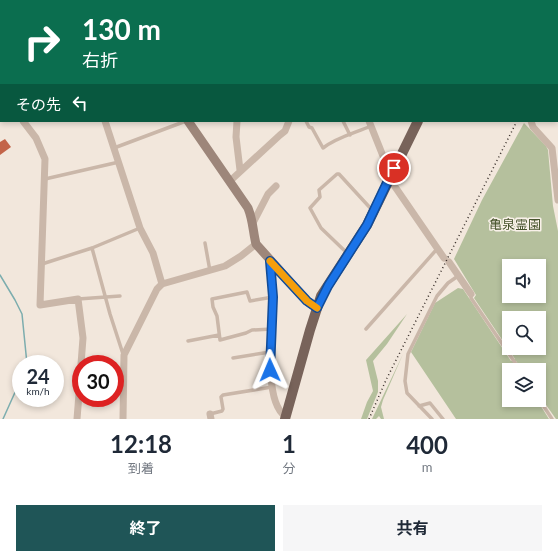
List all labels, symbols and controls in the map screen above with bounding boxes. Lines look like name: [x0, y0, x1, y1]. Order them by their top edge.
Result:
text: 130 m: [82, 12, 161, 46]
icon: right: [16, 16, 68, 68]
text: 右折: [82, 49, 118, 71]
icon: left: [69, 92, 91, 114]
text: その先: [16, 95, 61, 113]
pin: [377, 151, 411, 185]
icon: arrive: [383, 157, 405, 179]
park label: 亀泉霊園: [489, 216, 541, 232]
map controls: [502, 259, 546, 407]
button: sound: [502, 259, 546, 303]
button: search: [502, 311, 546, 355]
position arrow: [249, 349, 291, 391]
speed limit sign: 30: [72, 355, 124, 407]
button: layers: [502, 363, 546, 407]
text: 24: [26, 364, 50, 388]
text: km/h: [26, 385, 50, 397]
text: 12:18: [110, 429, 172, 458]
text: 1: [282, 429, 296, 458]
text: 400: [406, 430, 448, 459]
text: m: [422, 459, 432, 475]
text: 到着: [128, 460, 154, 476]
text: 分: [283, 460, 296, 476]
button: 終了: [16, 505, 275, 551]
button: 共有: [283, 505, 542, 551]

